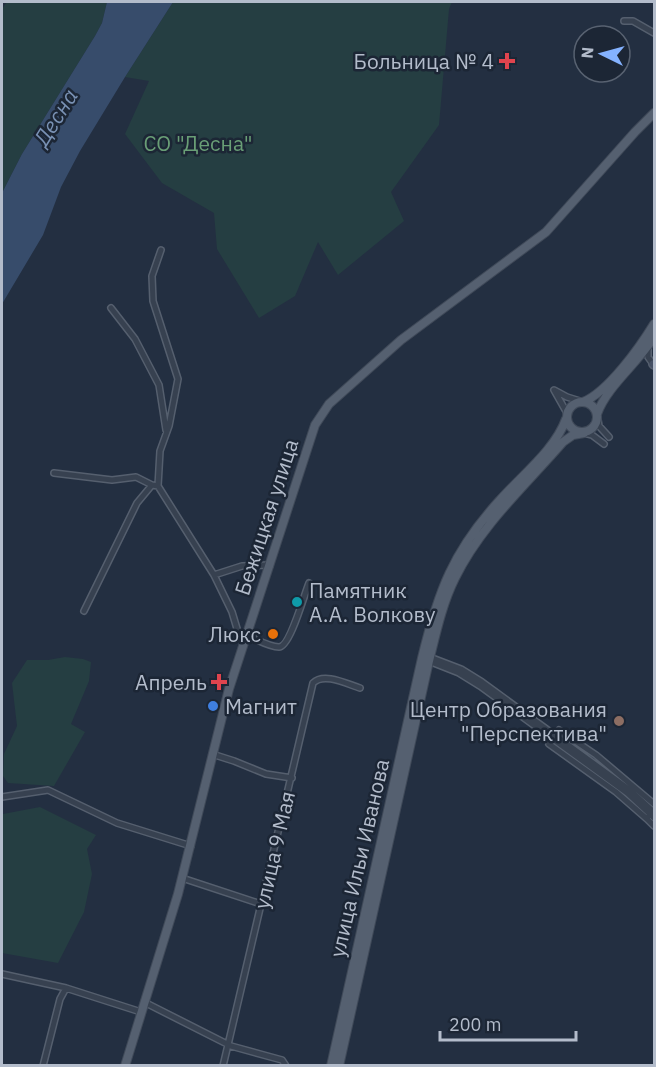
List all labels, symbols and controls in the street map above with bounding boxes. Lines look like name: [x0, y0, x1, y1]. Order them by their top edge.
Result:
north arrow: [572, 24, 632, 84]
text: N: [577, 46, 598, 59]
place label: Больница № 4: [354, 47, 494, 75]
marker: Больница № 4: [498, 52, 516, 70]
water label: Десна: [25, 83, 84, 153]
park label: СО "Десна": [143, 129, 253, 157]
street label: Бежицкая улица: [228, 435, 304, 599]
place label: Памятник А.А. Волкову: [309, 576, 436, 628]
marker: Памятник А.А. Волкову: [290, 595, 304, 609]
place label: Люкс: [208, 620, 261, 648]
marker: Люкс: [266, 627, 280, 641]
place label: Апрель: [135, 668, 207, 696]
marker: Апрель: [212, 675, 226, 689]
place label: Магнит: [225, 692, 297, 720]
place label: Центр Образования "Перспектива": [410, 695, 607, 747]
marker: Магнит: [206, 699, 220, 713]
marker: Центр Образования "Перспектива": [612, 714, 626, 728]
street label: улица Ильи Иванова: [323, 756, 395, 960]
street label: улица 9 Мая: [247, 788, 301, 912]
scale bar: [440, 1004, 576, 1042]
text: 200 m: [449, 1013, 501, 1036]

